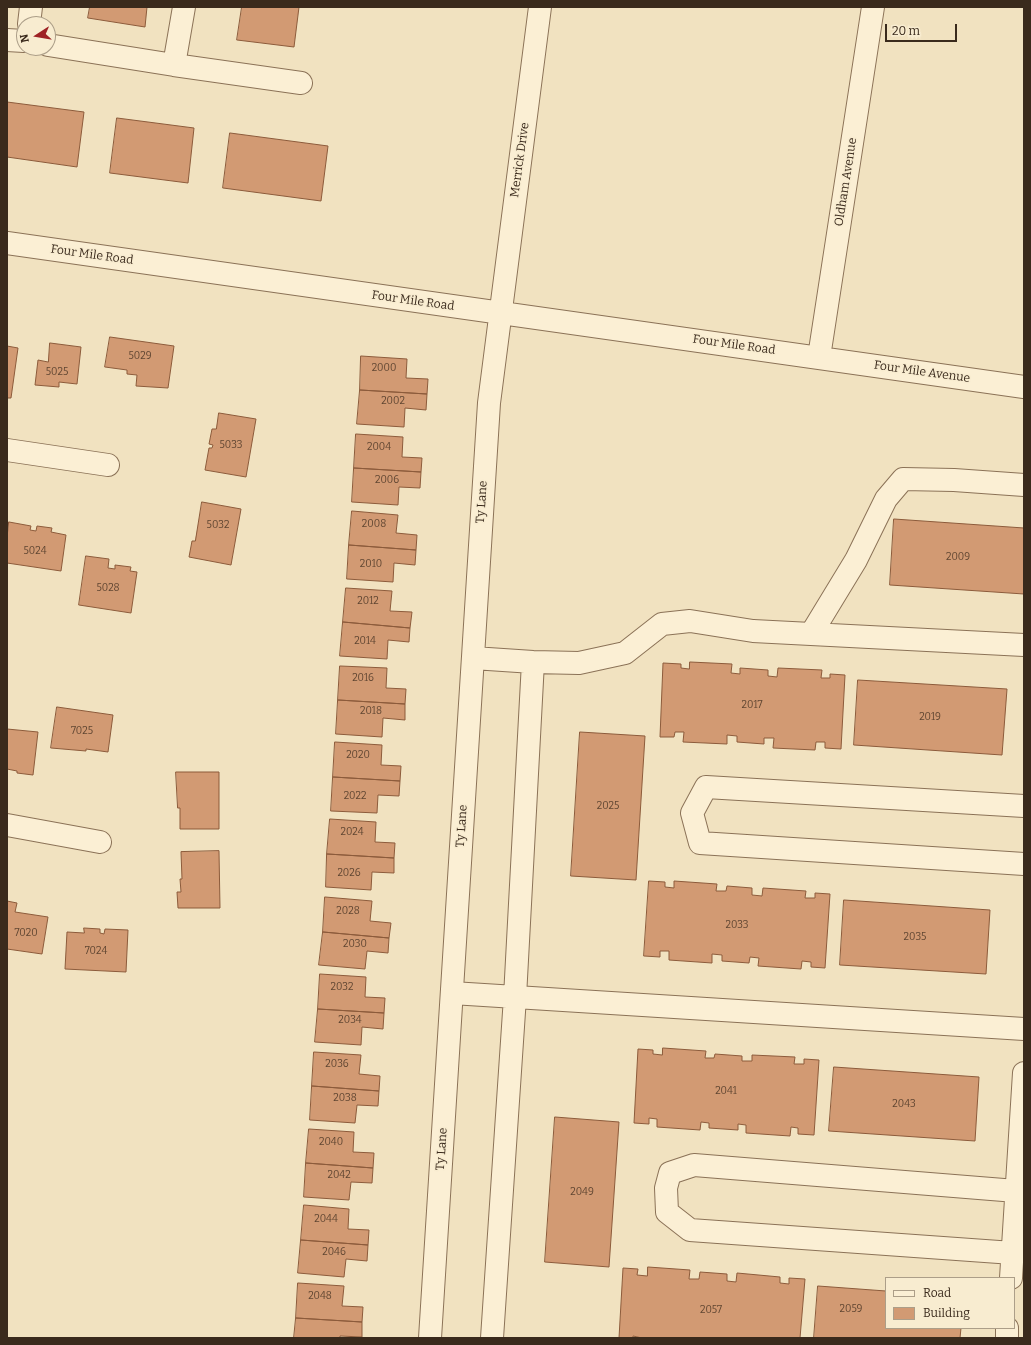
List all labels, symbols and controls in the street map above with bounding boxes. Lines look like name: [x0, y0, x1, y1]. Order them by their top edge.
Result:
north arrow: [16, 16, 56, 56]
scale bar: [887, 16, 959, 42]
text: 20 m: [892, 24, 920, 38]
text: N: [18, 33, 32, 44]
street label: Merrick Drive: [508, 122, 532, 198]
street label: Oldham Avenue: [832, 137, 860, 227]
street label: Four Mile Road: [50, 242, 134, 268]
street label: Four Mile Road: [371, 288, 455, 314]
street label: Four Mile Road: [692, 332, 776, 358]
house number: 5029: [128, 350, 152, 362]
street label: Four Mile Avenue: [873, 358, 971, 386]
house number: 2000: [372, 362, 396, 374]
house number: 5025: [46, 366, 68, 378]
house number: 2002: [381, 395, 405, 407]
house number: 5033: [220, 439, 242, 451]
house number: 2004: [367, 441, 391, 453]
house number: 2006: [375, 474, 399, 486]
street label: Ty Lane: [473, 480, 491, 524]
house number: 2008: [362, 518, 386, 530]
house number: 5032: [207, 519, 229, 531]
house number: 5024: [23, 545, 47, 557]
house number: 2009: [946, 551, 970, 563]
house number: 2010: [360, 558, 382, 570]
house number: 5028: [96, 582, 120, 594]
house number: 2012: [357, 595, 379, 607]
house number: 2014: [354, 635, 376, 647]
house number: 2016: [352, 672, 374, 684]
house number: 2017: [742, 699, 762, 711]
house number: 2018: [360, 705, 382, 717]
house number: 2019: [919, 711, 941, 723]
house number: 7025: [71, 725, 93, 737]
house number: 2020: [346, 749, 370, 761]
house number: 2022: [344, 790, 366, 802]
house number: 2025: [597, 800, 619, 812]
street label: Ty Lane: [453, 804, 471, 848]
house number: 2024: [340, 826, 364, 838]
house number: 2026: [337, 867, 361, 879]
house number: 2028: [336, 905, 360, 917]
house number: 2033: [725, 919, 749, 931]
house number: 7020: [14, 927, 38, 939]
house number: 2035: [904, 931, 926, 943]
house number: 2030: [343, 938, 367, 950]
house number: 7024: [85, 945, 107, 957]
house number: 2032: [331, 981, 353, 993]
house number: 2034: [338, 1014, 362, 1026]
house number: 2036: [325, 1058, 349, 1070]
house number: 2041: [715, 1085, 737, 1097]
house number: 2038: [333, 1092, 357, 1104]
house number: 2043: [892, 1098, 916, 1110]
street label: Ty Lane: [433, 1127, 451, 1171]
house number: 2040: [319, 1136, 343, 1148]
house number: 2042: [327, 1169, 351, 1181]
house number: 2049: [570, 1186, 594, 1198]
house number: 2044: [314, 1213, 338, 1225]
house number: 2046: [322, 1246, 346, 1258]
legend: [885, 1277, 1015, 1329]
text: Road: [923, 1286, 951, 1300]
house number: 2048: [308, 1290, 332, 1302]
house number: 2059: [840, 1303, 862, 1315]
house number: 2057: [700, 1304, 722, 1316]
text: Building: [923, 1306, 970, 1320]

